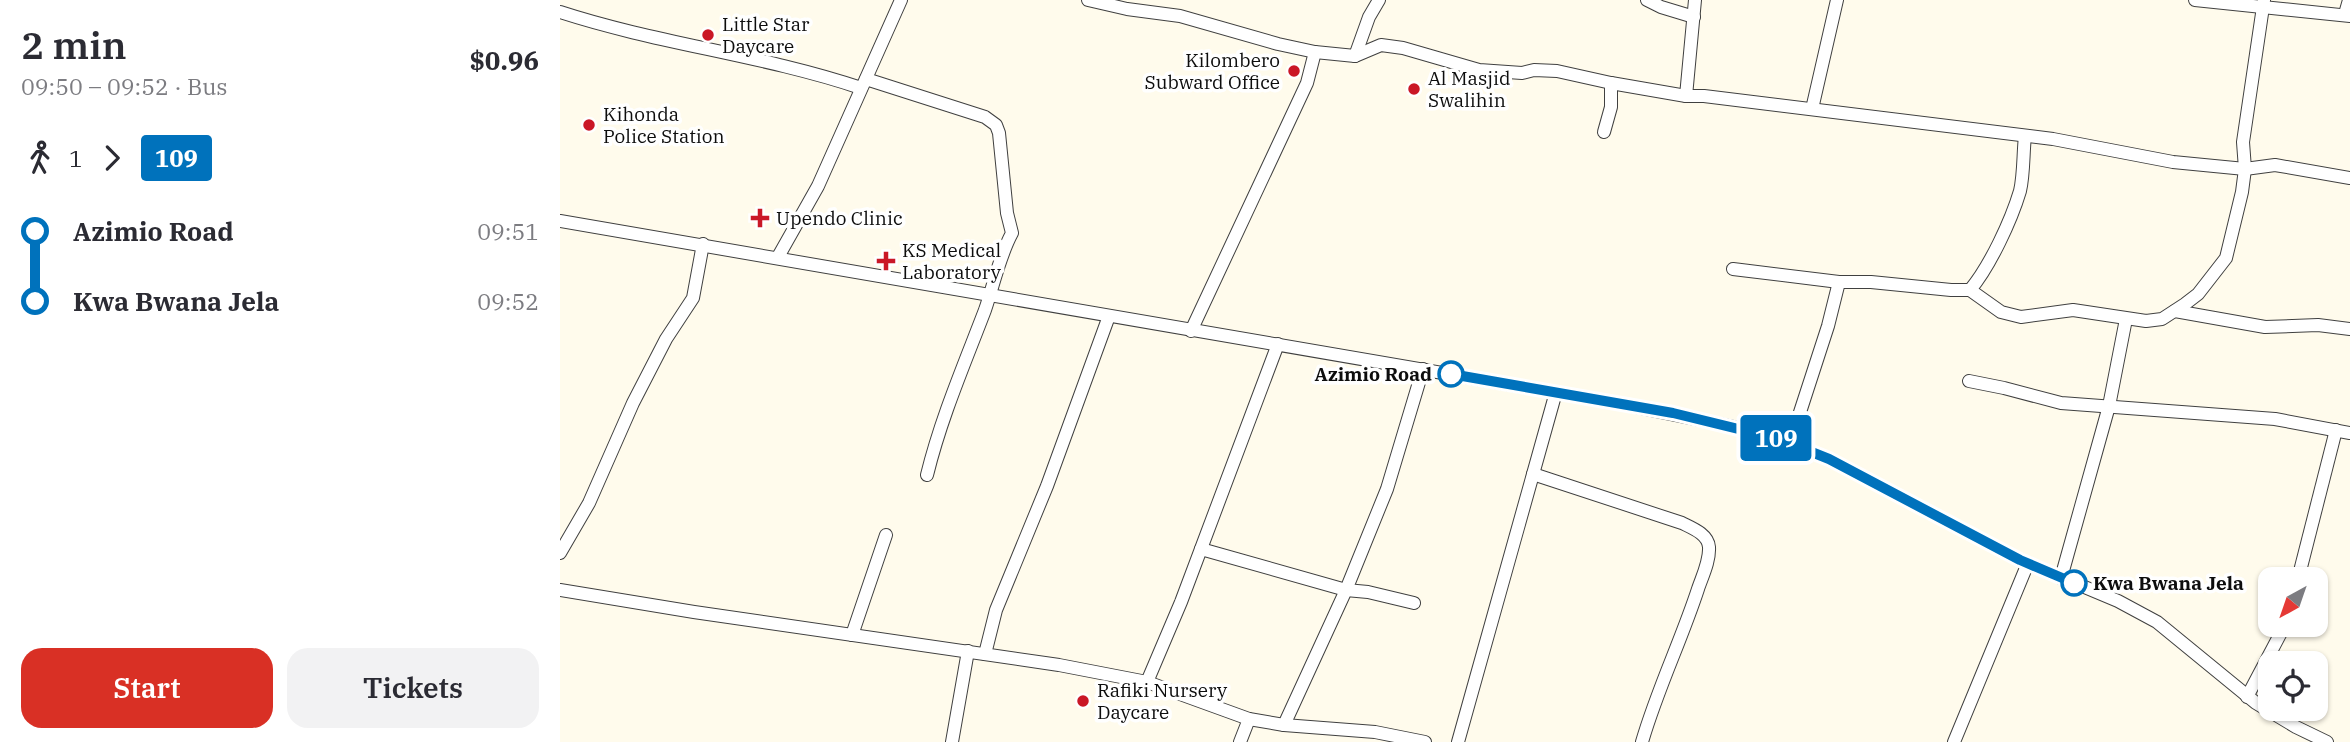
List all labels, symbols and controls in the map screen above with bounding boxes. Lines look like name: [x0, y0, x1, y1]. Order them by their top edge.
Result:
place label: Little Star Daycare: [722, 12, 810, 58]
text: 2 min: [21, 20, 127, 69]
marker: Little Star Daycare: [700, 27, 716, 43]
text: $0.96: [469, 43, 539, 77]
place label: Kilombero Subward Office: [1144, 48, 1280, 94]
marker: Kilombero Subward Office: [1286, 63, 1302, 79]
place label: Al Masjid Swalihin: [1428, 66, 1510, 112]
text: 09:50 – 09:52 · Bus: [21, 71, 228, 101]
marker: Al Masjid Swalihin: [1406, 81, 1422, 97]
place label: Kihonda Police Station: [603, 102, 725, 148]
marker: Kihonda Police Station: [581, 117, 597, 133]
icon: walk: [21, 139, 59, 177]
icon: forward: [93, 139, 131, 177]
text: 109: [155, 142, 198, 174]
text: 1: [69, 143, 83, 173]
place label: Upendo Clinic: [776, 206, 903, 230]
marker: Upendo Clinic: [750, 208, 770, 228]
text: Azimio Road: [73, 214, 234, 248]
text: 09:51: [477, 216, 539, 246]
place label: KS Medical Laboratory: [902, 238, 1002, 284]
marker: KS Medical Laboratory: [876, 251, 896, 271]
text: Kwa Bwana Jela: [73, 284, 279, 318]
text: 09:52: [477, 286, 539, 316]
marker: Azimio Road: [1438, 361, 1464, 387]
place label: Azimio Road: [1315, 362, 1432, 386]
line badge: 109: [1736, 415, 1816, 461]
text: 109: [1754, 422, 1798, 454]
north arrow: [2258, 567, 2328, 637]
map controls: [2258, 567, 2328, 721]
marker: Kwa Bwana Jela: [2061, 570, 2087, 596]
place label: Kwa Bwana Jela: [2093, 571, 2244, 595]
button: Start: [21, 648, 273, 728]
button: Tickets: [287, 648, 539, 728]
button: locate: [2258, 651, 2328, 721]
place label: Rafiki Nursery Daycare: [1097, 678, 1228, 724]
marker: Rafiki Nursery Daycare: [1075, 693, 1091, 709]

